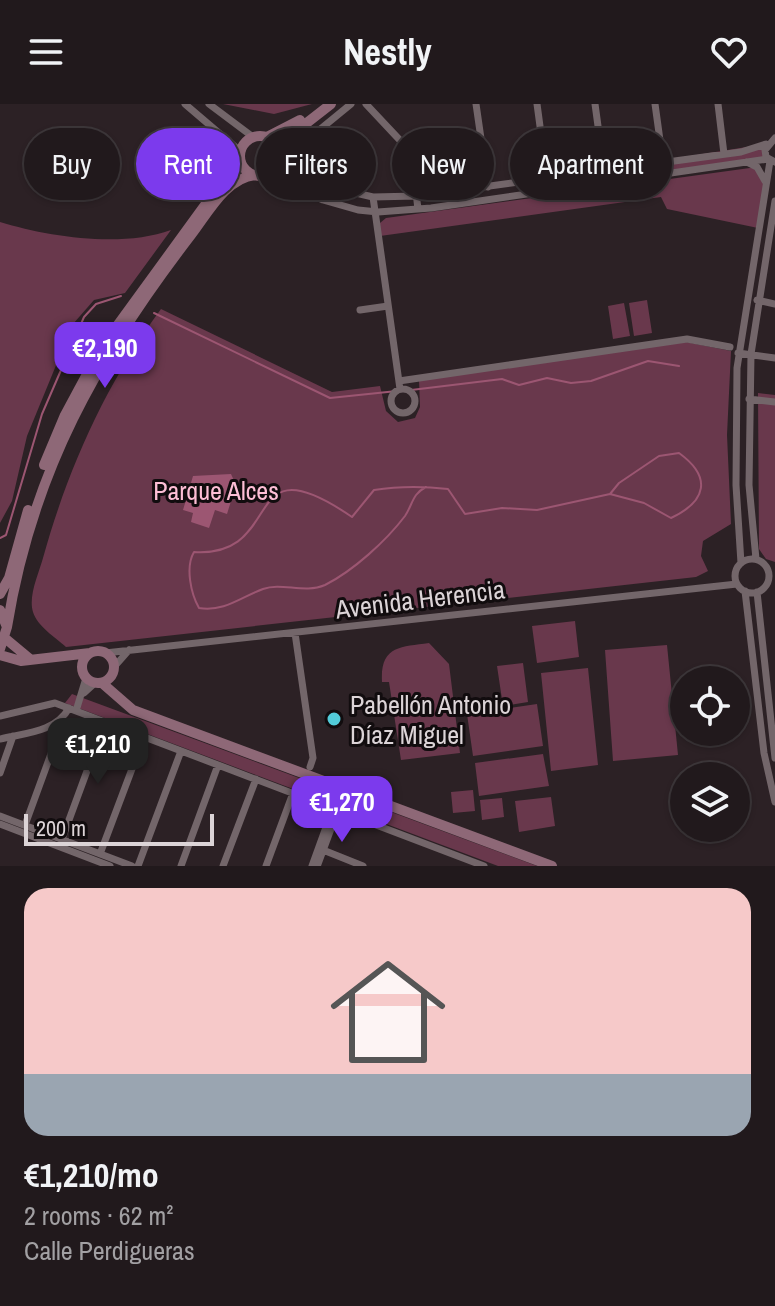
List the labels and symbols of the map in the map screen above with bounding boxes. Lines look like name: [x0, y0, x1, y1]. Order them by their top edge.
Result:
pin: €2,190: [40, 322, 170, 390]
park label: Parque Alces: [153, 473, 279, 508]
street label: Avenida Herencia: [332, 571, 507, 627]
place label: Pabellón Antonio Díaz Miguel: [350, 687, 511, 752]
marker: Pabellón Antonio Díaz Miguel: [325, 710, 343, 728]
pin: €1,210: [33, 718, 163, 786]
pin: €1,270: [277, 776, 407, 844]
scale bar: [24, 810, 214, 846]

